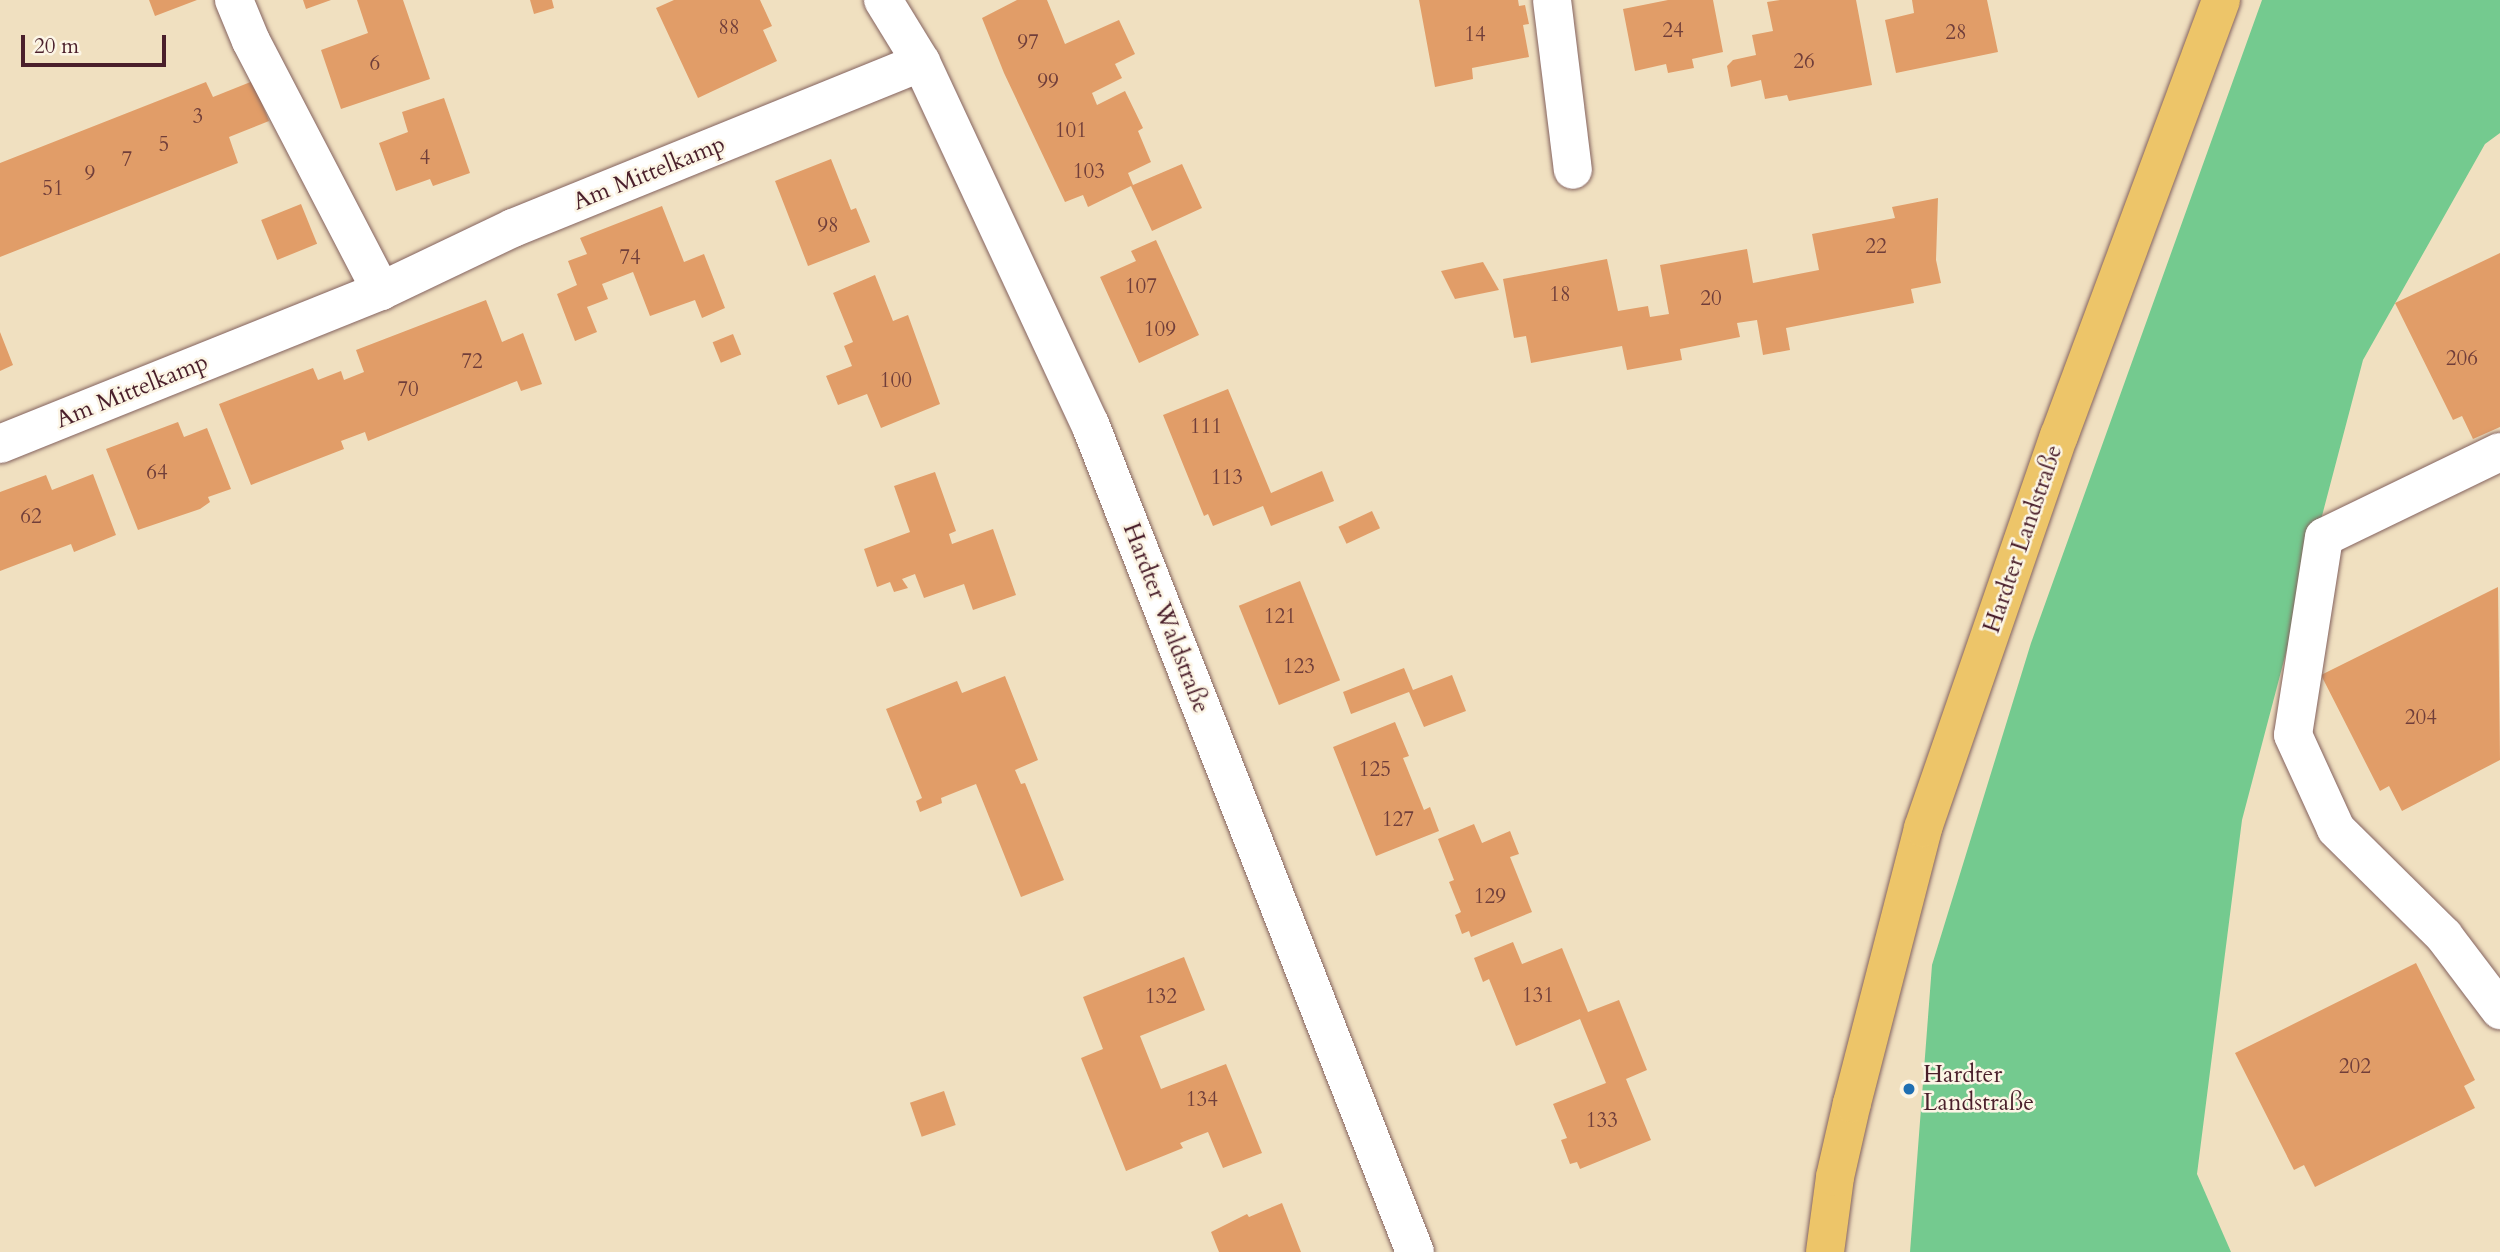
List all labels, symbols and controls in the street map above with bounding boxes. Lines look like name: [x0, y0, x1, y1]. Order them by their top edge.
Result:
house number: 88: [718, 15, 740, 41]
house number: 24: [1662, 18, 1684, 44]
house number: 28: [1945, 20, 1967, 46]
scale bar: [24, 21, 170, 65]
house number: 14: [1464, 22, 1486, 48]
house number: 97: [1017, 30, 1039, 56]
text: 20 m: [34, 32, 79, 61]
house number: 26: [1793, 49, 1815, 75]
house number: 6: [370, 51, 380, 77]
house number: 99: [1037, 69, 1059, 95]
house number: 3: [193, 104, 203, 130]
house number: 101: [1055, 118, 1087, 144]
street label: Am Mittelkamp: [569, 129, 729, 217]
house number: 5: [159, 132, 169, 158]
house number: 4: [420, 145, 430, 171]
house number: 7: [122, 147, 132, 173]
house number: 103: [1073, 159, 1105, 185]
house number: 9: [85, 161, 95, 187]
house number: 51: [42, 176, 64, 202]
house number: 98: [817, 213, 839, 239]
house number: 22: [1865, 234, 1887, 260]
house number: 74: [619, 245, 641, 271]
house number: 107: [1125, 274, 1157, 300]
house number: 18: [1549, 282, 1571, 308]
house number: 20: [1700, 286, 1722, 312]
house number: 109: [1144, 317, 1176, 343]
house number: 206: [2446, 346, 2478, 372]
street label: Am Mittelkamp: [52, 347, 212, 435]
house number: 72: [461, 349, 483, 375]
house number: 100: [880, 368, 912, 394]
house number: 70: [397, 377, 419, 403]
house number: 111: [1190, 414, 1222, 440]
street label: Hardter Landstraße: [1977, 441, 2069, 637]
house number: 64: [146, 460, 168, 486]
house number: 113: [1211, 465, 1243, 491]
house number: 62: [20, 504, 42, 530]
street label: Hardter Waldstraße: [1116, 519, 1216, 717]
house number: 121: [1264, 604, 1296, 630]
house number: 123: [1283, 654, 1315, 680]
house number: 204: [2405, 705, 2437, 731]
house number: 125: [1359, 757, 1391, 783]
house number: 127: [1382, 807, 1414, 833]
house number: 129: [1474, 884, 1506, 910]
house number: 131: [1522, 983, 1554, 1009]
house number: 132: [1145, 984, 1177, 1010]
house number: 202: [2339, 1054, 2371, 1080]
place label: Hardter Landstraße: [1923, 1061, 2034, 1117]
marker: Hardter Landstraße: [1901, 1081, 1917, 1097]
house number: 134: [1186, 1087, 1218, 1113]
house number: 133: [1586, 1108, 1618, 1134]

